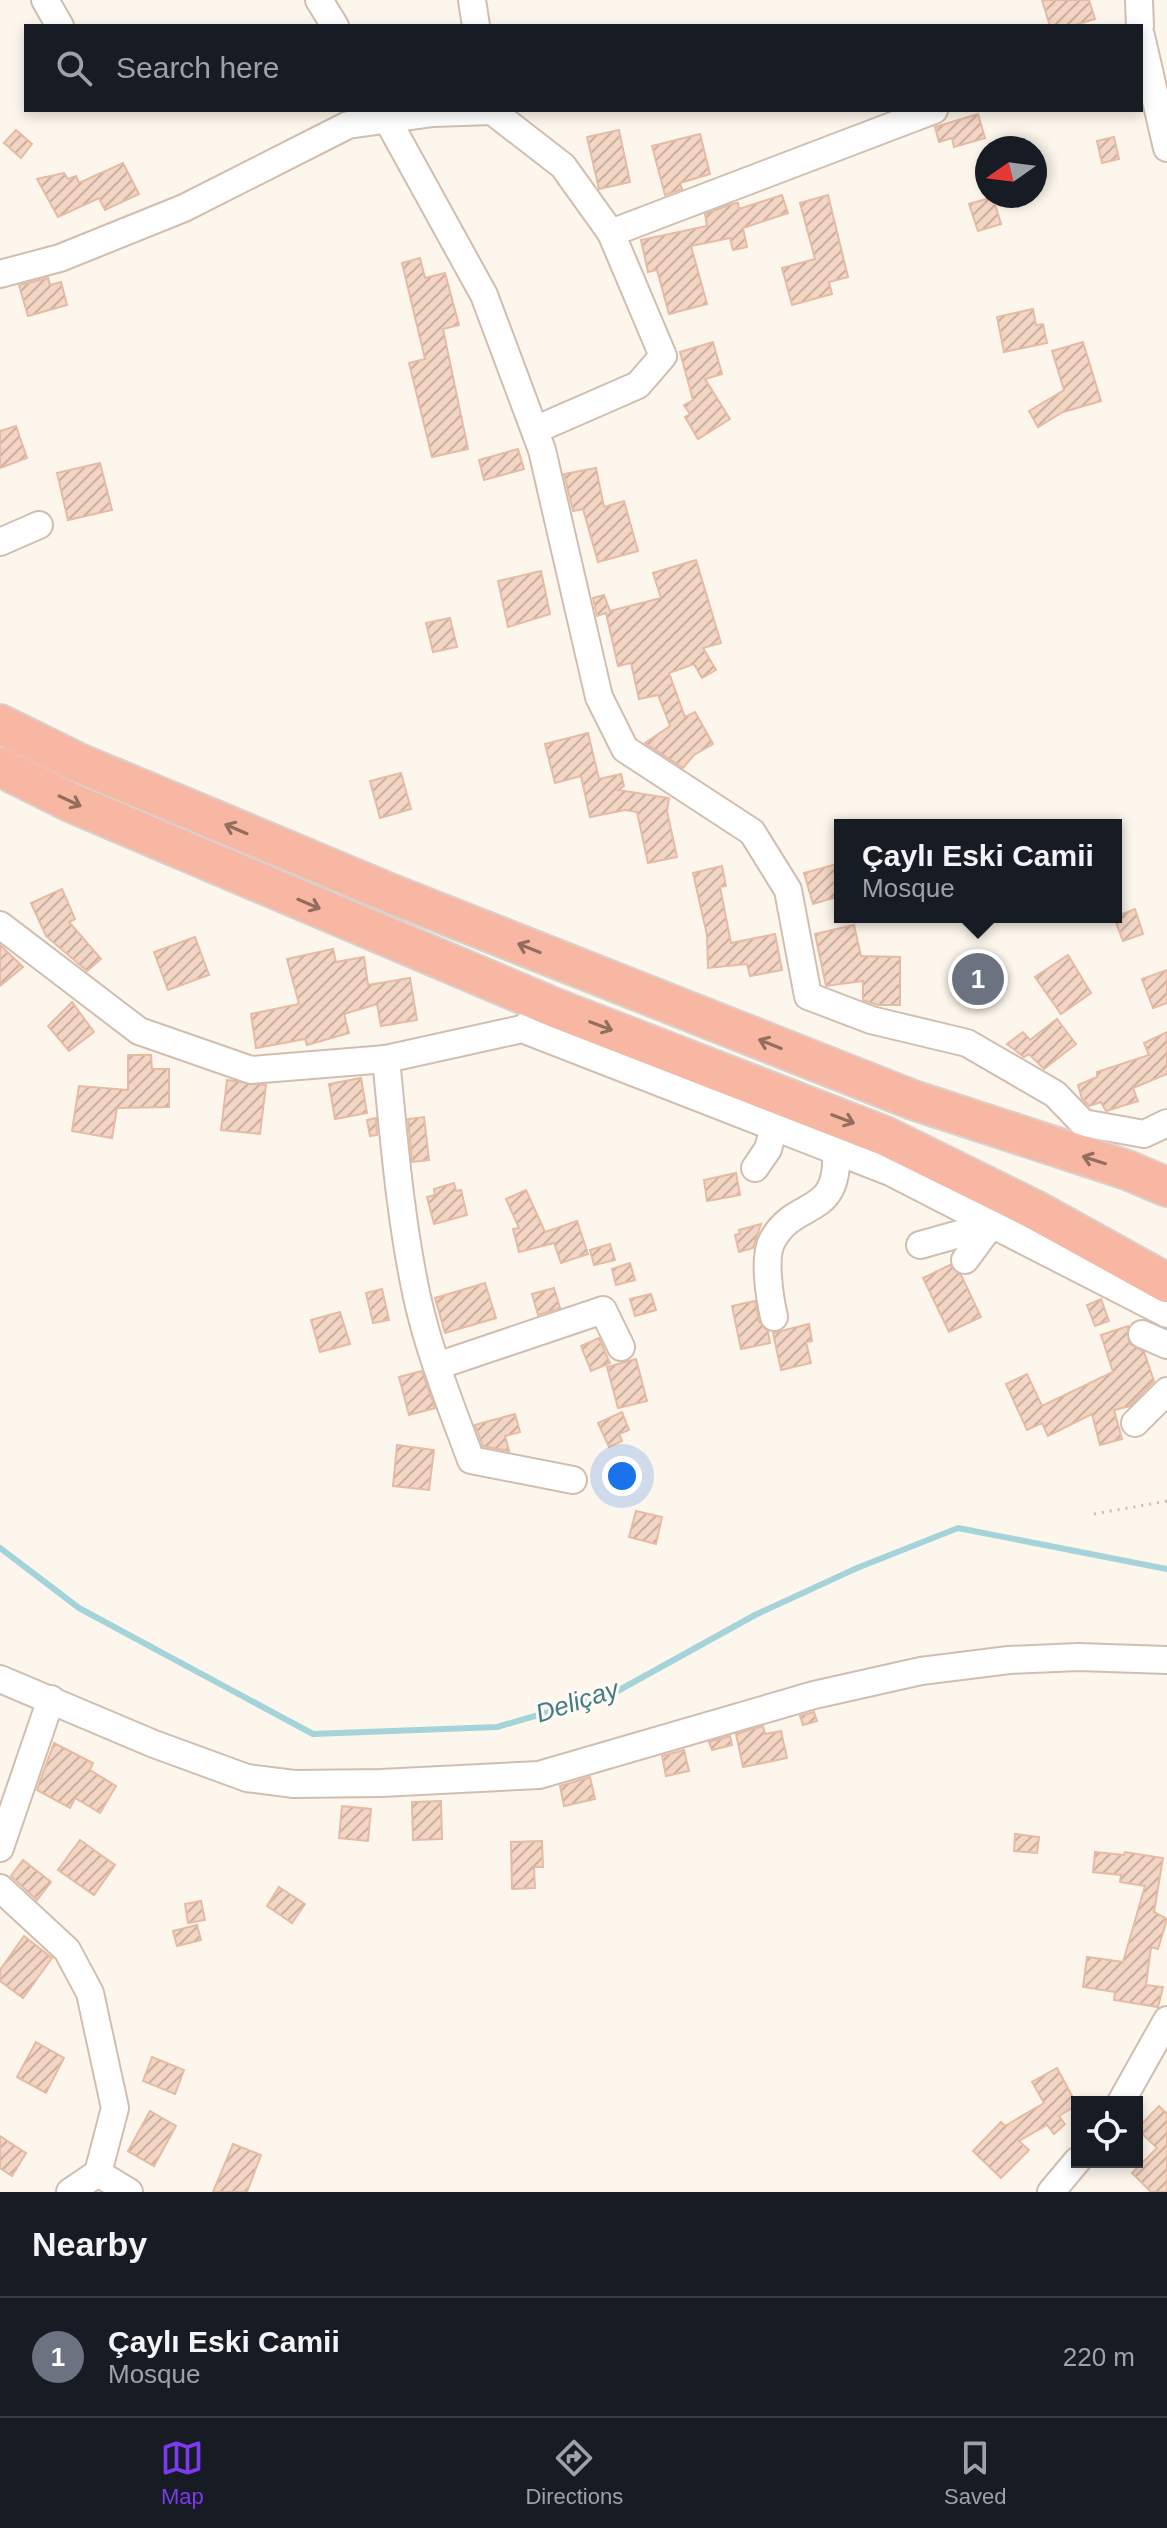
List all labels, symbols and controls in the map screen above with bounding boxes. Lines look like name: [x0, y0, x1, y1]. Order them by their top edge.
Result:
search box: [24, 24, 1143, 112]
icon: search: [52, 46, 96, 90]
text: Search here: [116, 51, 279, 84]
north arrow: [975, 136, 1047, 208]
one-way arrow: [58, 794, 82, 809]
popup: [834, 819, 1122, 923]
one-way arrow: [224, 820, 249, 835]
text: Çaylı Eski Camii: [862, 839, 1094, 872]
text: Mosque: [862, 873, 955, 903]
one-way arrow: [296, 898, 321, 913]
one-way arrow: [517, 940, 542, 954]
pin: 1: [952, 949, 1004, 1009]
one-way arrow: [588, 1019, 613, 1034]
one-way arrow: [758, 1036, 783, 1050]
one-way arrow: [830, 1113, 855, 1128]
one-way arrow: [1082, 1151, 1107, 1166]
your location: [602, 1456, 642, 1496]
water label: Deliçay: [532, 1673, 624, 1728]
map controls: [1071, 2096, 1143, 2168]
button: locate: [1071, 2096, 1143, 2168]
text: Nearby: [32, 2225, 147, 2263]
text: Çaylı Eski Camii: [108, 2325, 340, 2358]
text: 1: [51, 2342, 65, 2372]
text: 220 m: [1063, 2342, 1135, 2372]
text: Mosque: [108, 2359, 201, 2389]
tab: Map: [160, 2436, 204, 2510]
tab: Directions: [525, 2436, 623, 2510]
tab: Saved: [944, 2436, 1007, 2510]

